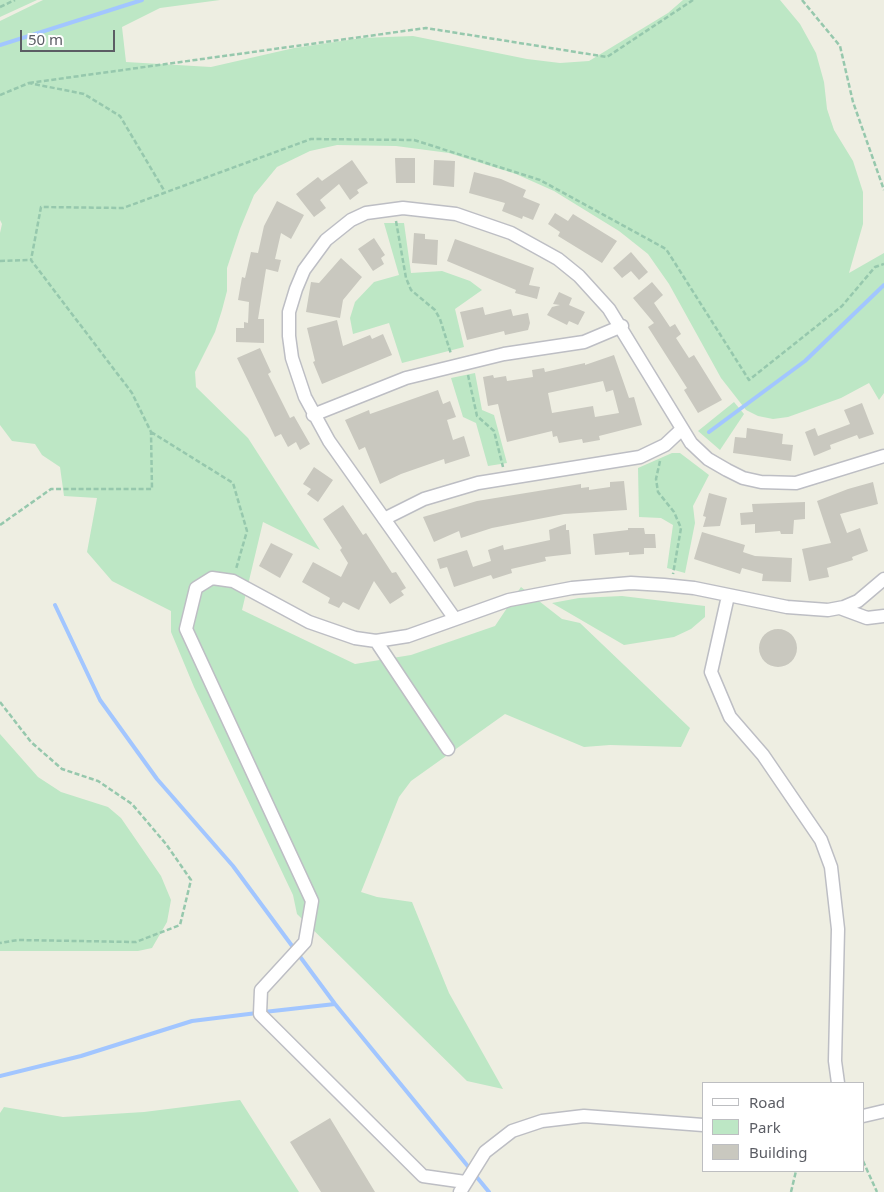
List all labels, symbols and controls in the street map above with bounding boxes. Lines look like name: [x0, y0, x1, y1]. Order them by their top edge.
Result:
scale bar: [22, 20, 118, 52]
text: 50 m: [28, 29, 63, 49]
legend: [702, 1082, 864, 1172]
text: Road: [749, 1092, 785, 1112]
text: Park: [749, 1117, 781, 1137]
text: Building: [749, 1142, 807, 1162]

